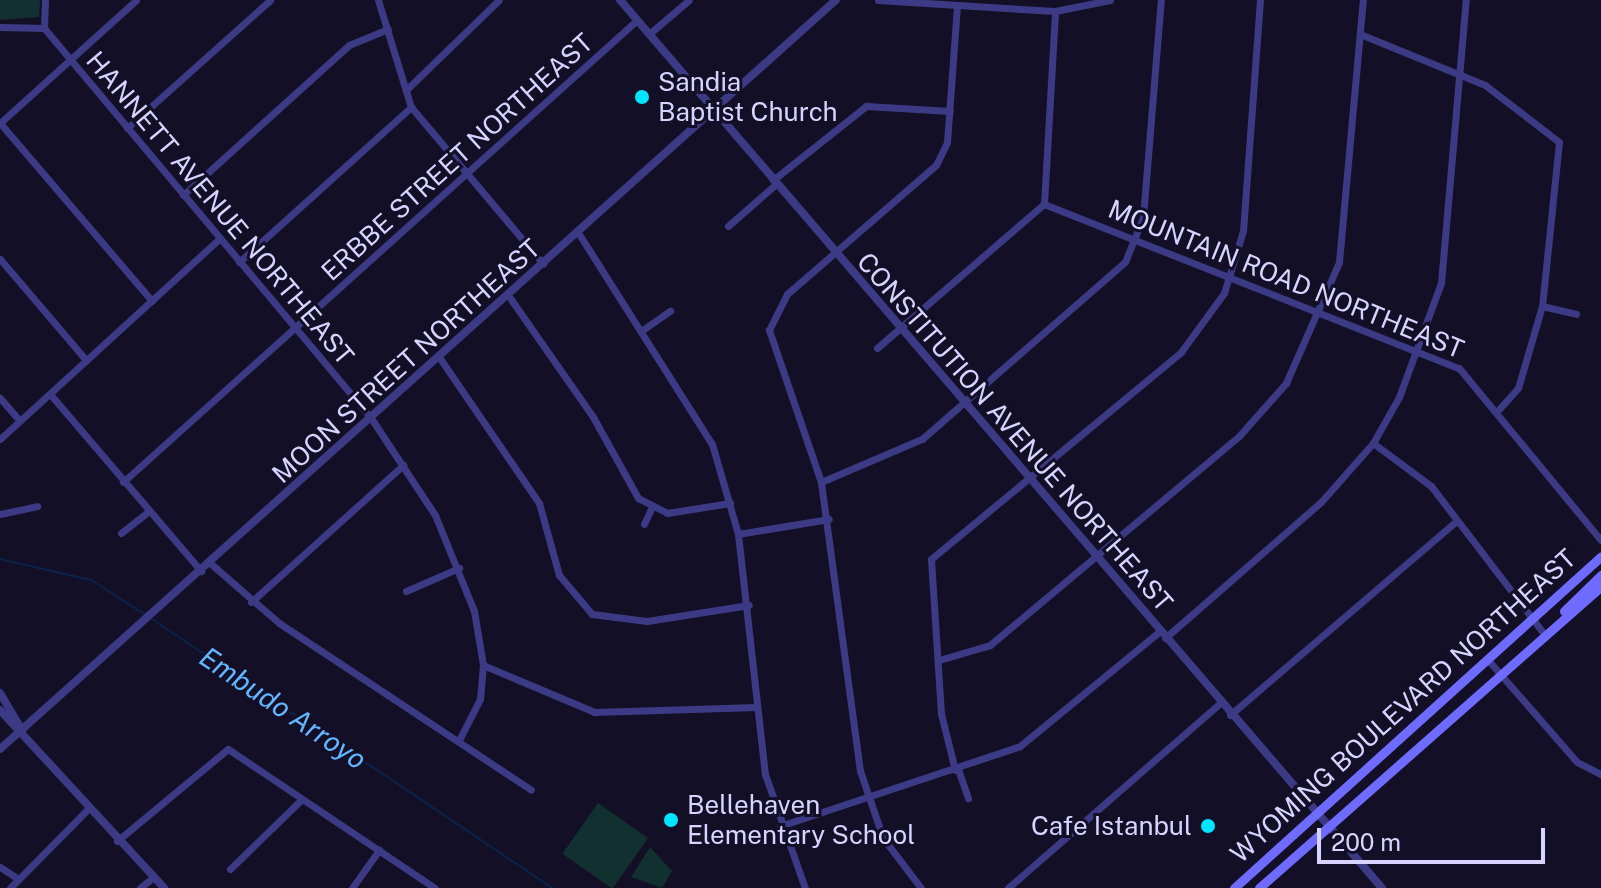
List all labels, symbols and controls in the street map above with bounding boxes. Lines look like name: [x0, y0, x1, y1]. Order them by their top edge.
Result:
street label: ERBBE STREET NORTHEAST: [315, 27, 599, 287]
street label: HANNETT AVENUE NORTHEAST: [80, 45, 360, 371]
place label: Sandia Baptist Church: [658, 66, 838, 128]
marker: Sandia Baptist Church: [633, 88, 651, 106]
street label: MOUNTAIN ROAD NORTHEAST: [1104, 193, 1468, 365]
street label: MOON STREET NORTHEAST: [266, 232, 546, 490]
street label: CONSTITUTION AVENUE NORTHEAST: [851, 246, 1179, 618]
street label: WYOMING BOULEVARD NORTHEAST: [1224, 543, 1582, 869]
water label: Embudo Arroyo: [193, 640, 373, 776]
place label: Bellehaven Elementary School: [687, 789, 915, 850]
place label: Cafe Istanbul: [1031, 810, 1192, 842]
marker: Bellehaven Elementary School: [662, 811, 680, 829]
scale bar: [1321, 812, 1549, 862]
marker: Cafe Istanbul: [1199, 817, 1217, 835]
text: 200 m: [1331, 828, 1401, 856]

